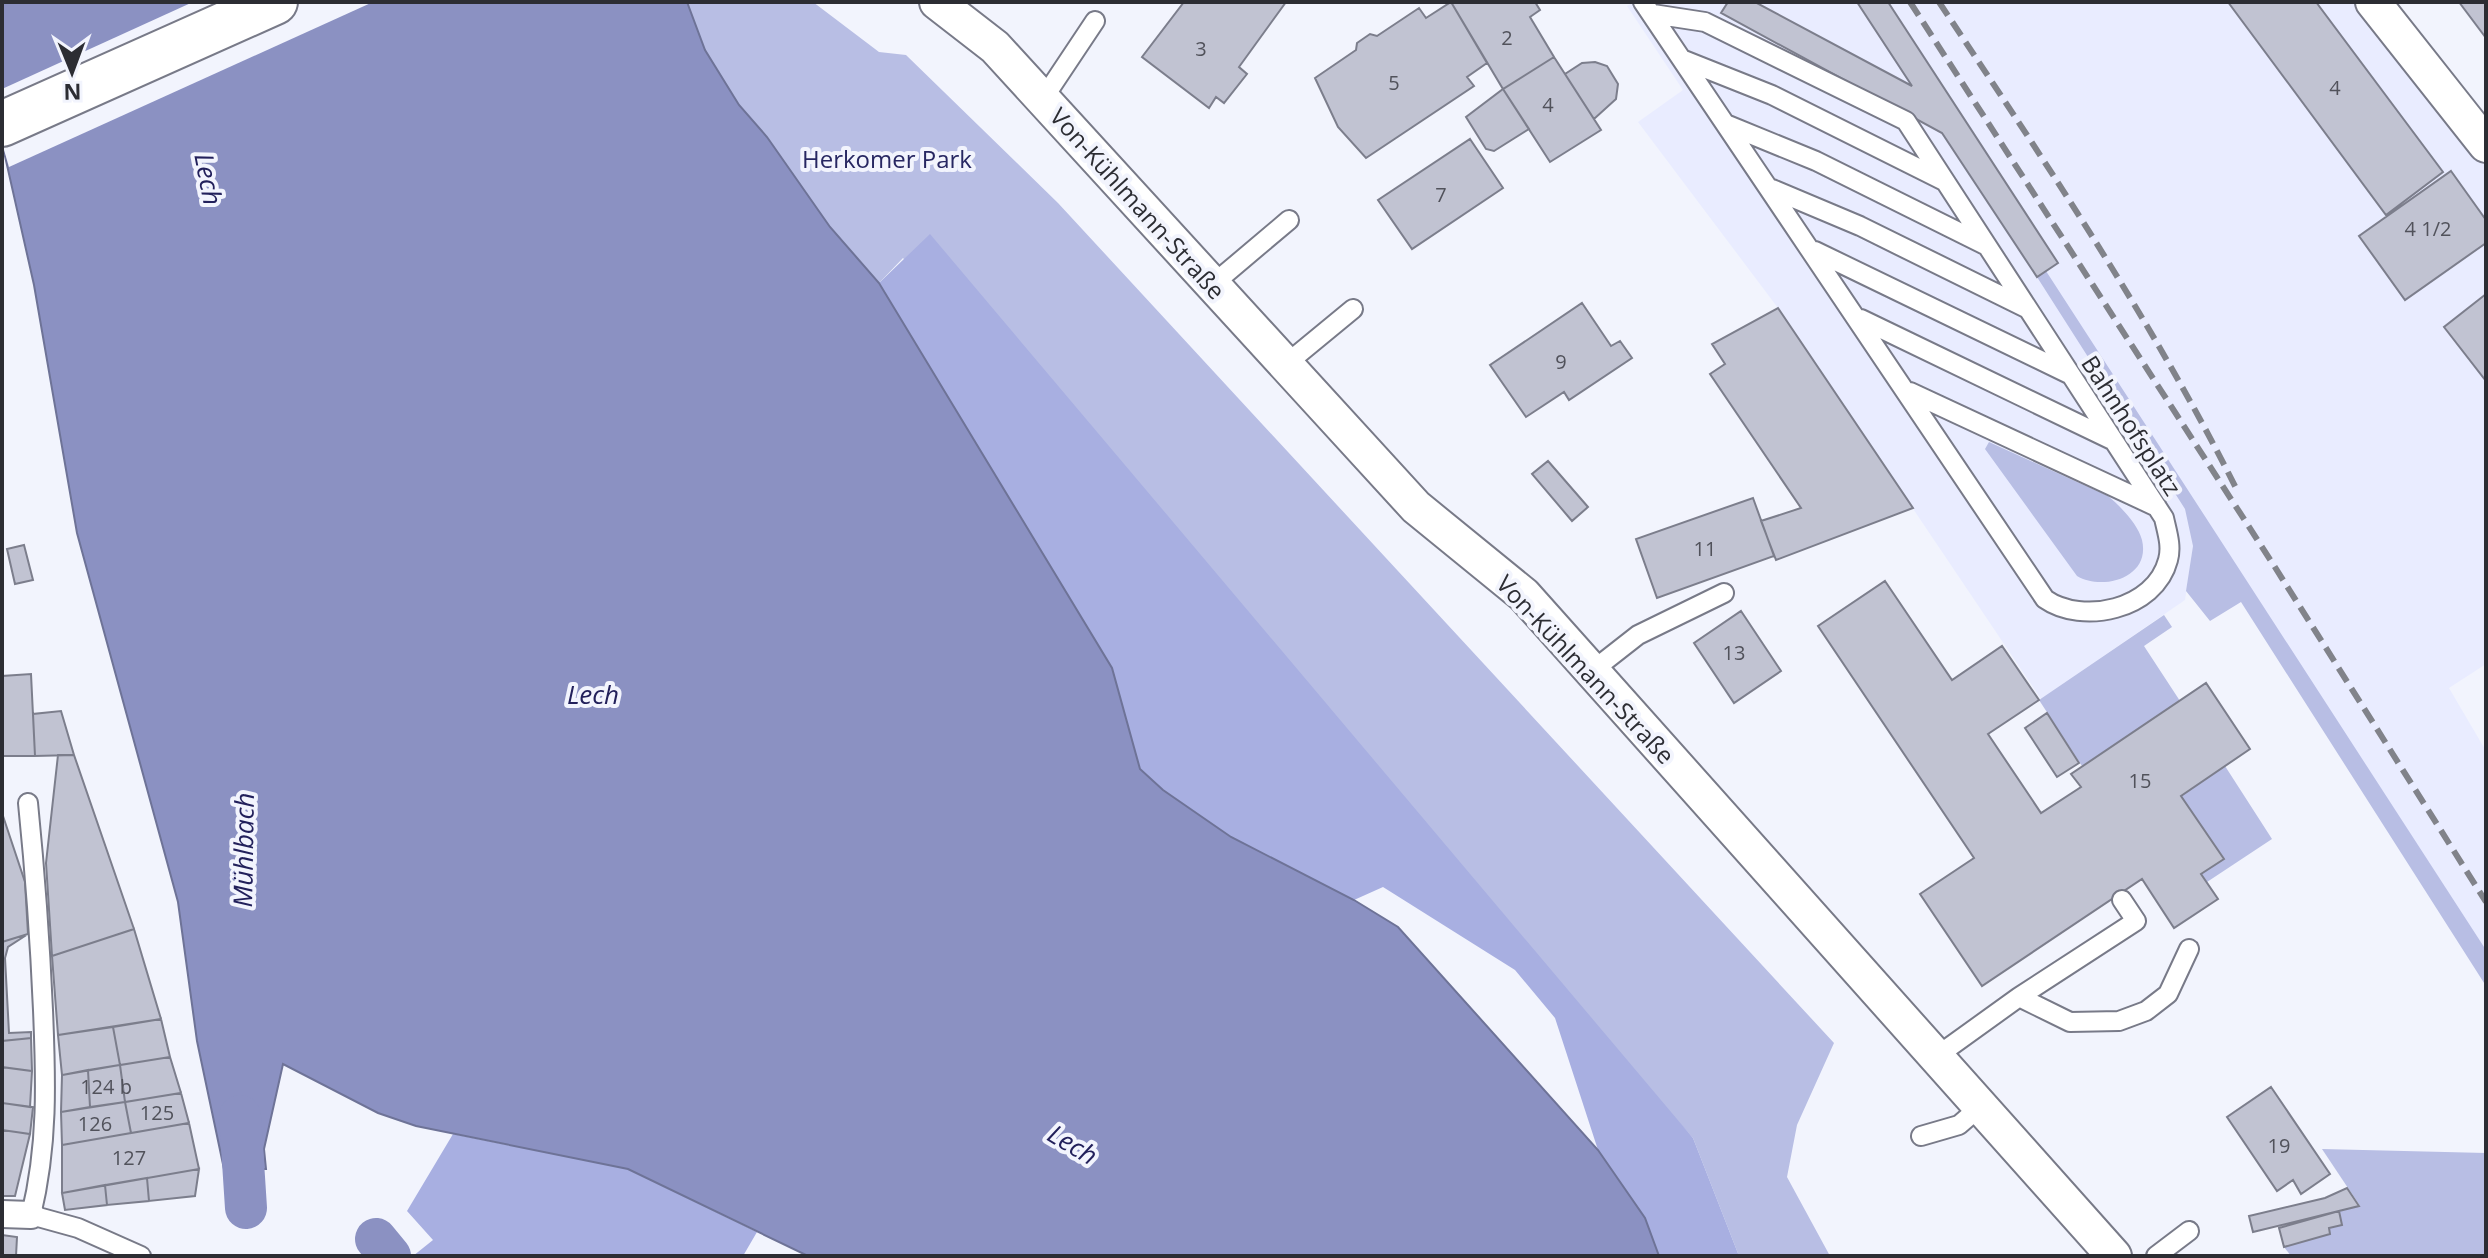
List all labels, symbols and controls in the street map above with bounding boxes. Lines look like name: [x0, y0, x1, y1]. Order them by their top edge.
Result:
house number: 2: [1501, 24, 1513, 51]
north arrow: [32, 32, 112, 112]
house number: 3: [1195, 35, 1207, 62]
house number: 5: [1388, 69, 1400, 96]
house number: 4: [2329, 74, 2341, 101]
text: N: [63, 78, 82, 108]
house number: 4: [1542, 91, 1554, 118]
street label: Von-Kühlmann-Straße: [1043, 100, 1233, 306]
park label: Herkomer Park: [802, 142, 972, 175]
water label: Lech: [186, 150, 232, 208]
house number: 7: [1435, 181, 1447, 208]
house number: 4 1/2: [2405, 215, 2451, 242]
house number: 9: [1555, 348, 1567, 375]
street label: Bahnhofsplatz: [2074, 349, 2190, 501]
house number: 11: [1694, 535, 1716, 562]
street label: Von-Kühlmann-Straße: [1490, 567, 1682, 771]
house number: 13: [1723, 639, 1745, 666]
water label: Lech: [567, 676, 619, 712]
house number: 15: [2129, 767, 2151, 794]
water label: Mühlbach: [224, 792, 262, 908]
house number: 124 b: [80, 1073, 132, 1100]
house number: 125: [140, 1099, 174, 1126]
house number: 126: [78, 1110, 112, 1137]
water label: Lech: [1041, 1115, 1105, 1173]
house number: 19: [2268, 1132, 2290, 1159]
house number: 127: [112, 1144, 146, 1171]

